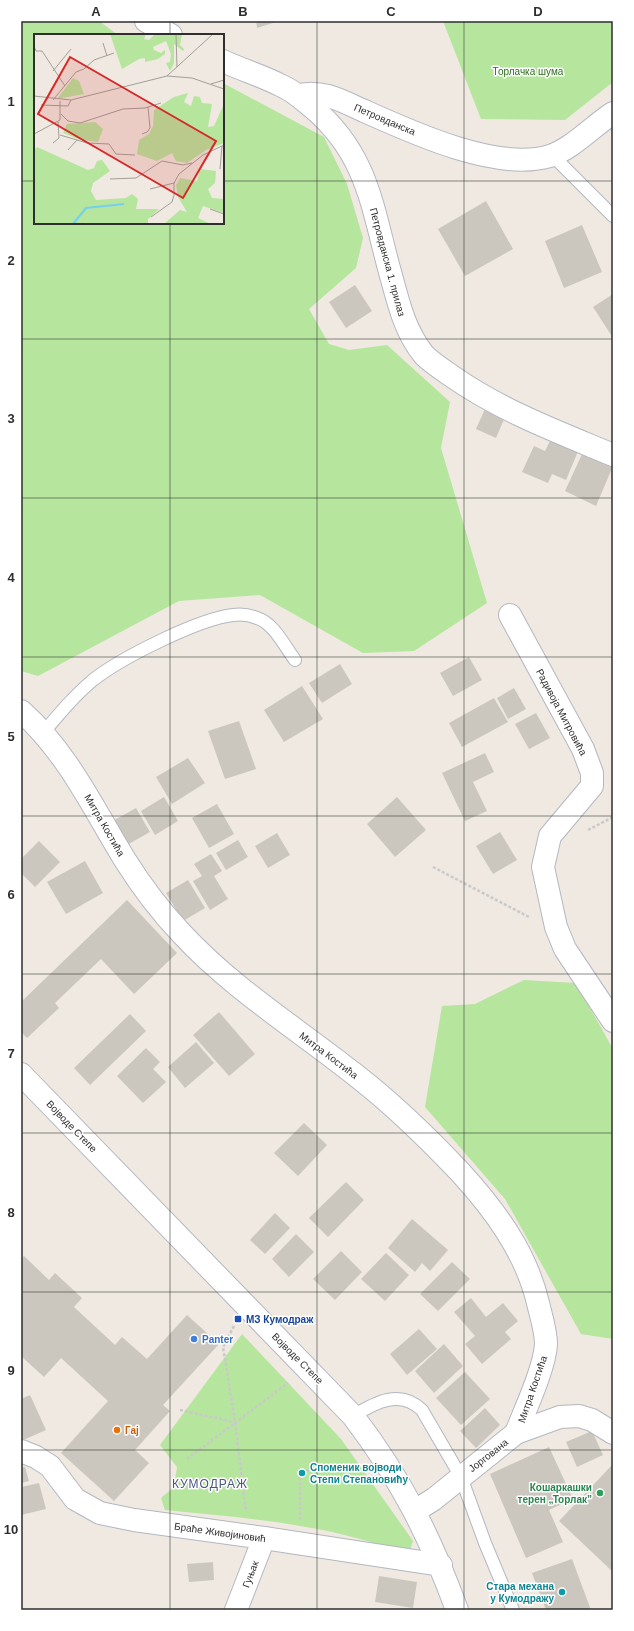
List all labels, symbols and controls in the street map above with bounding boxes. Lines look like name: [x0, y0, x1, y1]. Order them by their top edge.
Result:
text: A: [91, 4, 101, 19]
text: B: [238, 4, 248, 19]
text: C: [386, 4, 396, 19]
text: D: [533, 4, 543, 19]
inset map: [34, 34, 224, 224]
park label: Торлачка шума: [493, 66, 564, 77]
text: 1: [7, 94, 15, 109]
street label: Петровданска: [353, 102, 417, 137]
street label: Петровданска 1. прилаз: [368, 207, 407, 318]
text: 2: [7, 253, 15, 268]
text: 3: [7, 411, 15, 426]
text: 4: [7, 570, 15, 585]
street label: Радивоја Митровића: [534, 667, 589, 758]
text: 5: [7, 729, 15, 744]
street label: Митра Костића: [82, 792, 127, 859]
text: 6: [7, 887, 15, 902]
street label: Митра Костића: [297, 1030, 360, 1081]
text: 7: [7, 1046, 15, 1061]
street label: Војводе Степе: [44, 1098, 99, 1155]
text: 8: [7, 1205, 15, 1220]
marker: МЗ Кумодраж: [233, 1314, 243, 1324]
place label: МЗ Кумодраж: [246, 1314, 314, 1325]
street label: Војводе Степе: [270, 1331, 326, 1386]
marker: Panter: [189, 1334, 199, 1344]
place label: Panter: [202, 1334, 233, 1345]
street label: Митра Костића: [516, 1354, 549, 1424]
text: 9: [7, 1363, 15, 1378]
marker: Гај: [112, 1425, 122, 1435]
place label: Гај: [125, 1425, 139, 1436]
street label: Јоргована: [466, 1436, 511, 1474]
place label: Споменик војводи Степи Степановићу: [310, 1462, 408, 1485]
marker: Споменик војводи Степи Степановићу: [297, 1468, 307, 1478]
district label: КУМОДРАЖ: [172, 1477, 248, 1491]
place label: Кошаркашки терен „Торлак”: [518, 1482, 592, 1505]
marker: Кошаркашки терен „Торлак”: [595, 1488, 605, 1498]
street label: Браће Живојиновић: [173, 1521, 267, 1544]
text: 10: [4, 1522, 18, 1537]
street label: Гуњак: [240, 1559, 261, 1589]
place label: Стара механа у Кумодражу: [486, 1581, 554, 1604]
marker: Стара механа у Кумодражу: [557, 1587, 567, 1597]

